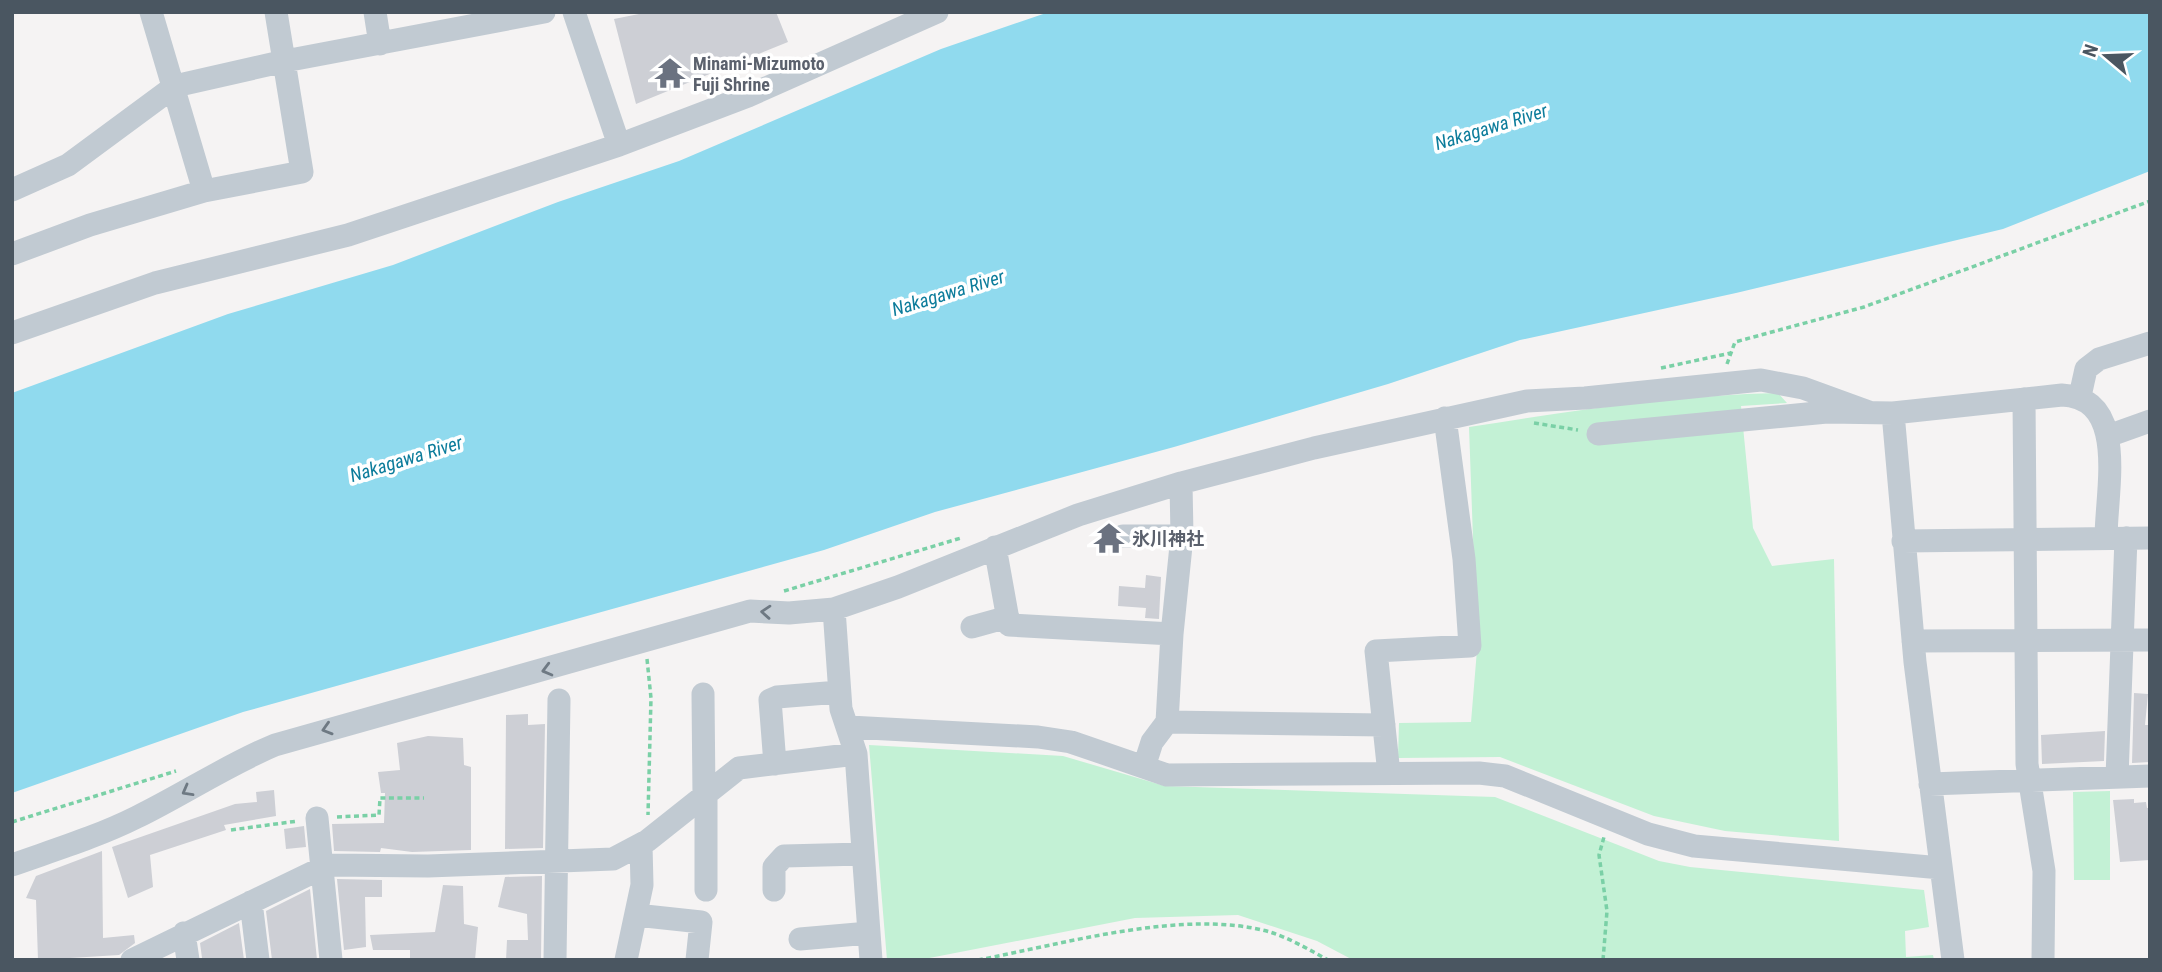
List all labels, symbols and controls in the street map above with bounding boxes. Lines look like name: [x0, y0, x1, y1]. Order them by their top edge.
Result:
north arrow: [2071, 21, 2141, 91]
text: N: [2078, 41, 2103, 60]
place label: Minami-Mizumoto Fuji Shrine: [693, 53, 825, 95]
temple icon: Minami-Mizumoto Fuji Shrine: [653, 56, 687, 90]
water label: Nakagawa River: [1432, 99, 1550, 155]
water label: Nakagawa River: [889, 265, 1007, 321]
water label: Nakagawa River: [347, 431, 465, 487]
temple icon: 氷川神社: [1092, 521, 1126, 555]
place label: 氷川神社: [1132, 528, 1204, 549]
one-way arrow: [760, 605, 771, 620]
one-way arrow: [541, 661, 553, 676]
one-way arrow: [321, 721, 333, 736]
one-way arrow: [181, 783, 194, 796]

